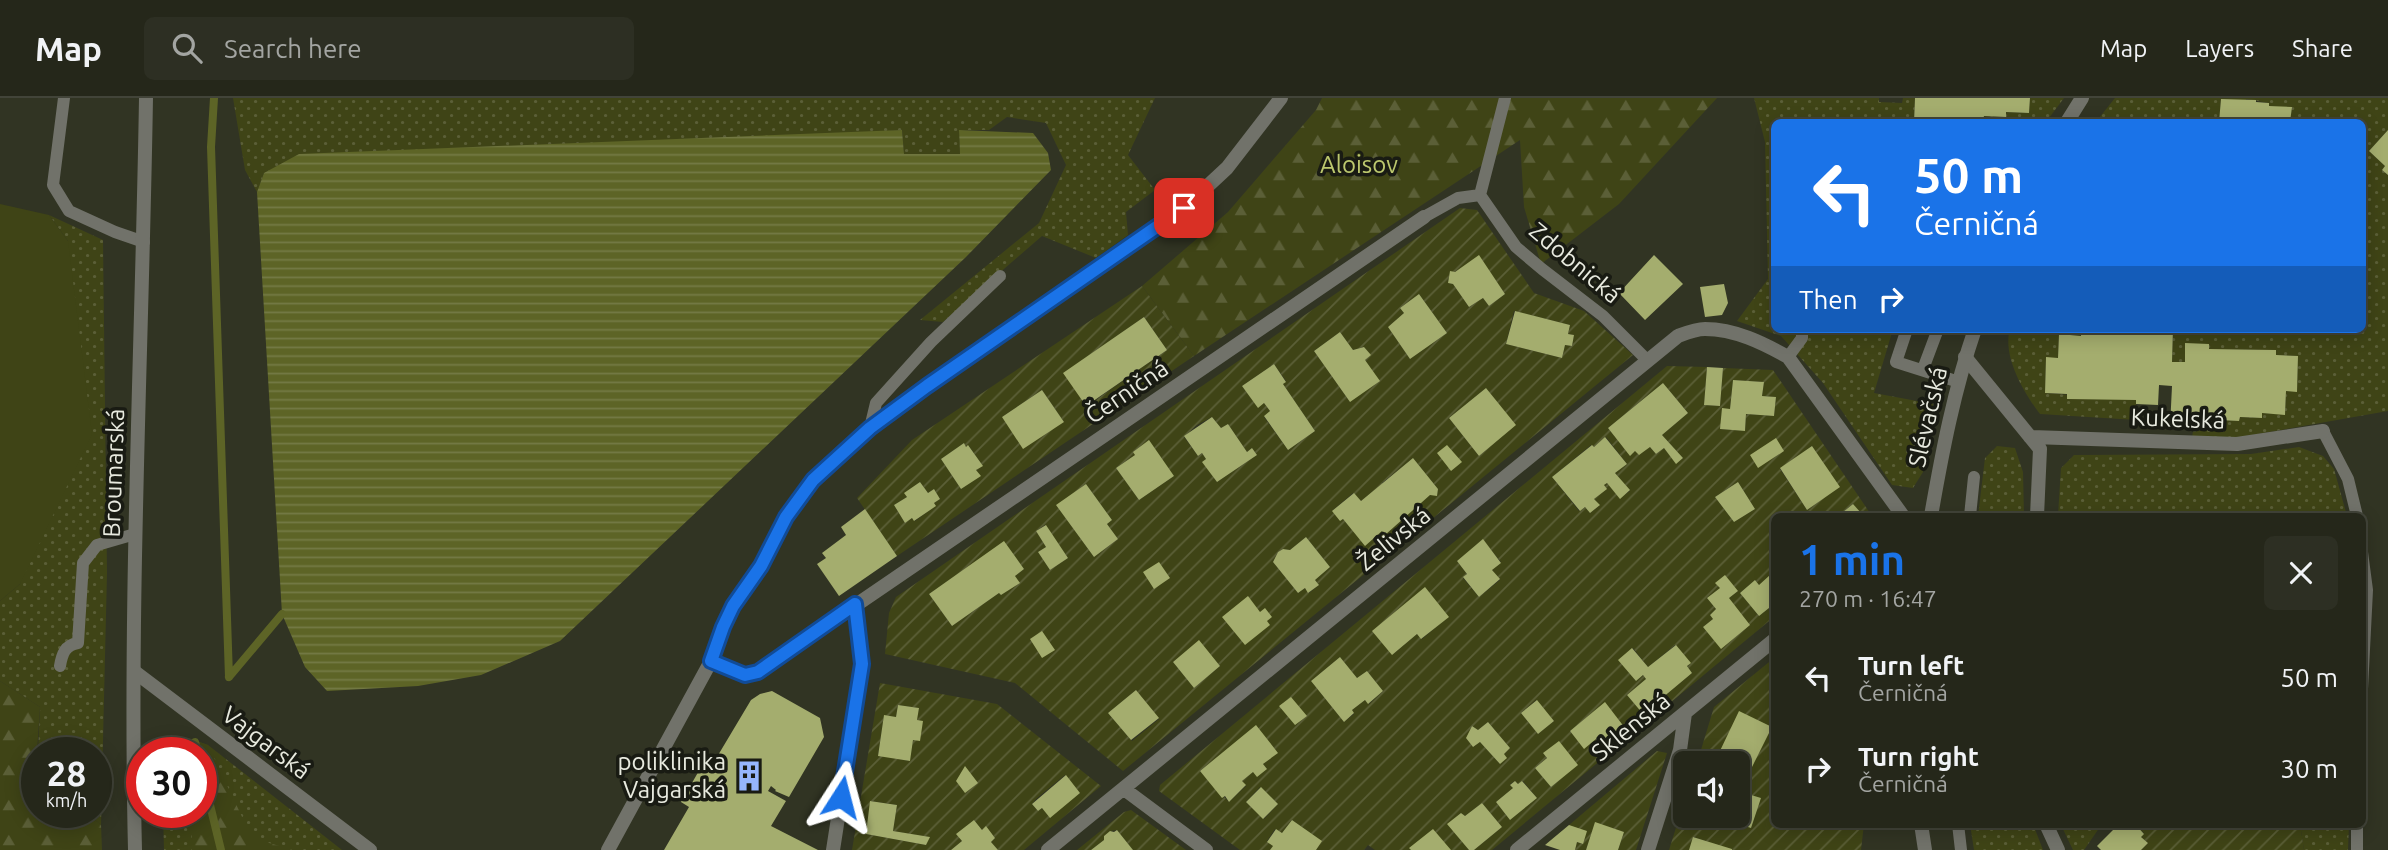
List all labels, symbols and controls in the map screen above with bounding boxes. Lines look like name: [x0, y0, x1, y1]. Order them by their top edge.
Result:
search box: [144, 17, 634, 80]
icon: search: [168, 29, 206, 67]
text: Map: [35, 30, 102, 67]
text: Search here: [224, 34, 362, 63]
text: Map: [2100, 35, 2147, 62]
text: Layers: [2185, 35, 2254, 62]
text: Share: [2292, 35, 2353, 62]
icon: left: [1799, 147, 1890, 238]
text: 50 m: [1914, 147, 2023, 202]
park label: Aloisov: [1320, 151, 1398, 178]
pin: [1154, 178, 1214, 238]
icon: arrive: [1165, 189, 1203, 227]
text: Černičná: [1914, 205, 2039, 241]
street label: Zdobnická: [1524, 217, 1626, 309]
icon: right: [1872, 280, 1910, 318]
text: Then: [1799, 285, 1858, 314]
street label: Černičná: [1080, 353, 1173, 429]
street label: Slévačská: [1903, 364, 1952, 470]
street label: Kukelská: [2130, 403, 2226, 434]
street label: Broumarská: [98, 408, 129, 538]
street label: Želivská: [1351, 500, 1435, 576]
text: 1 min: [1799, 536, 1905, 583]
button: close: [2264, 536, 2338, 610]
text: 270 m · 16:47: [1799, 586, 1937, 611]
text: Turn left: [1858, 651, 1964, 680]
icon: left: [1799, 659, 1837, 697]
text: 50 m: [2280, 663, 2338, 692]
text: Černičná: [1858, 680, 1948, 705]
street label: Sklenská: [1586, 687, 1675, 766]
street label: Vajgarská: [217, 701, 316, 784]
speed limit sign: 30: [126, 737, 217, 828]
text: Turn right: [1858, 742, 1979, 771]
place label: poliklinika Vajgarská: [618, 748, 726, 803]
icon: right: [1799, 750, 1837, 788]
map controls: [1673, 751, 1750, 828]
button: sound: [1673, 751, 1750, 828]
text: 28: [47, 753, 86, 793]
text: 30 m: [2280, 754, 2338, 783]
building icon: poliklinika Vajgarská: [732, 759, 766, 793]
position arrow: [804, 760, 878, 834]
text: Černičná: [1858, 771, 1948, 796]
text: km/h: [46, 790, 87, 810]

